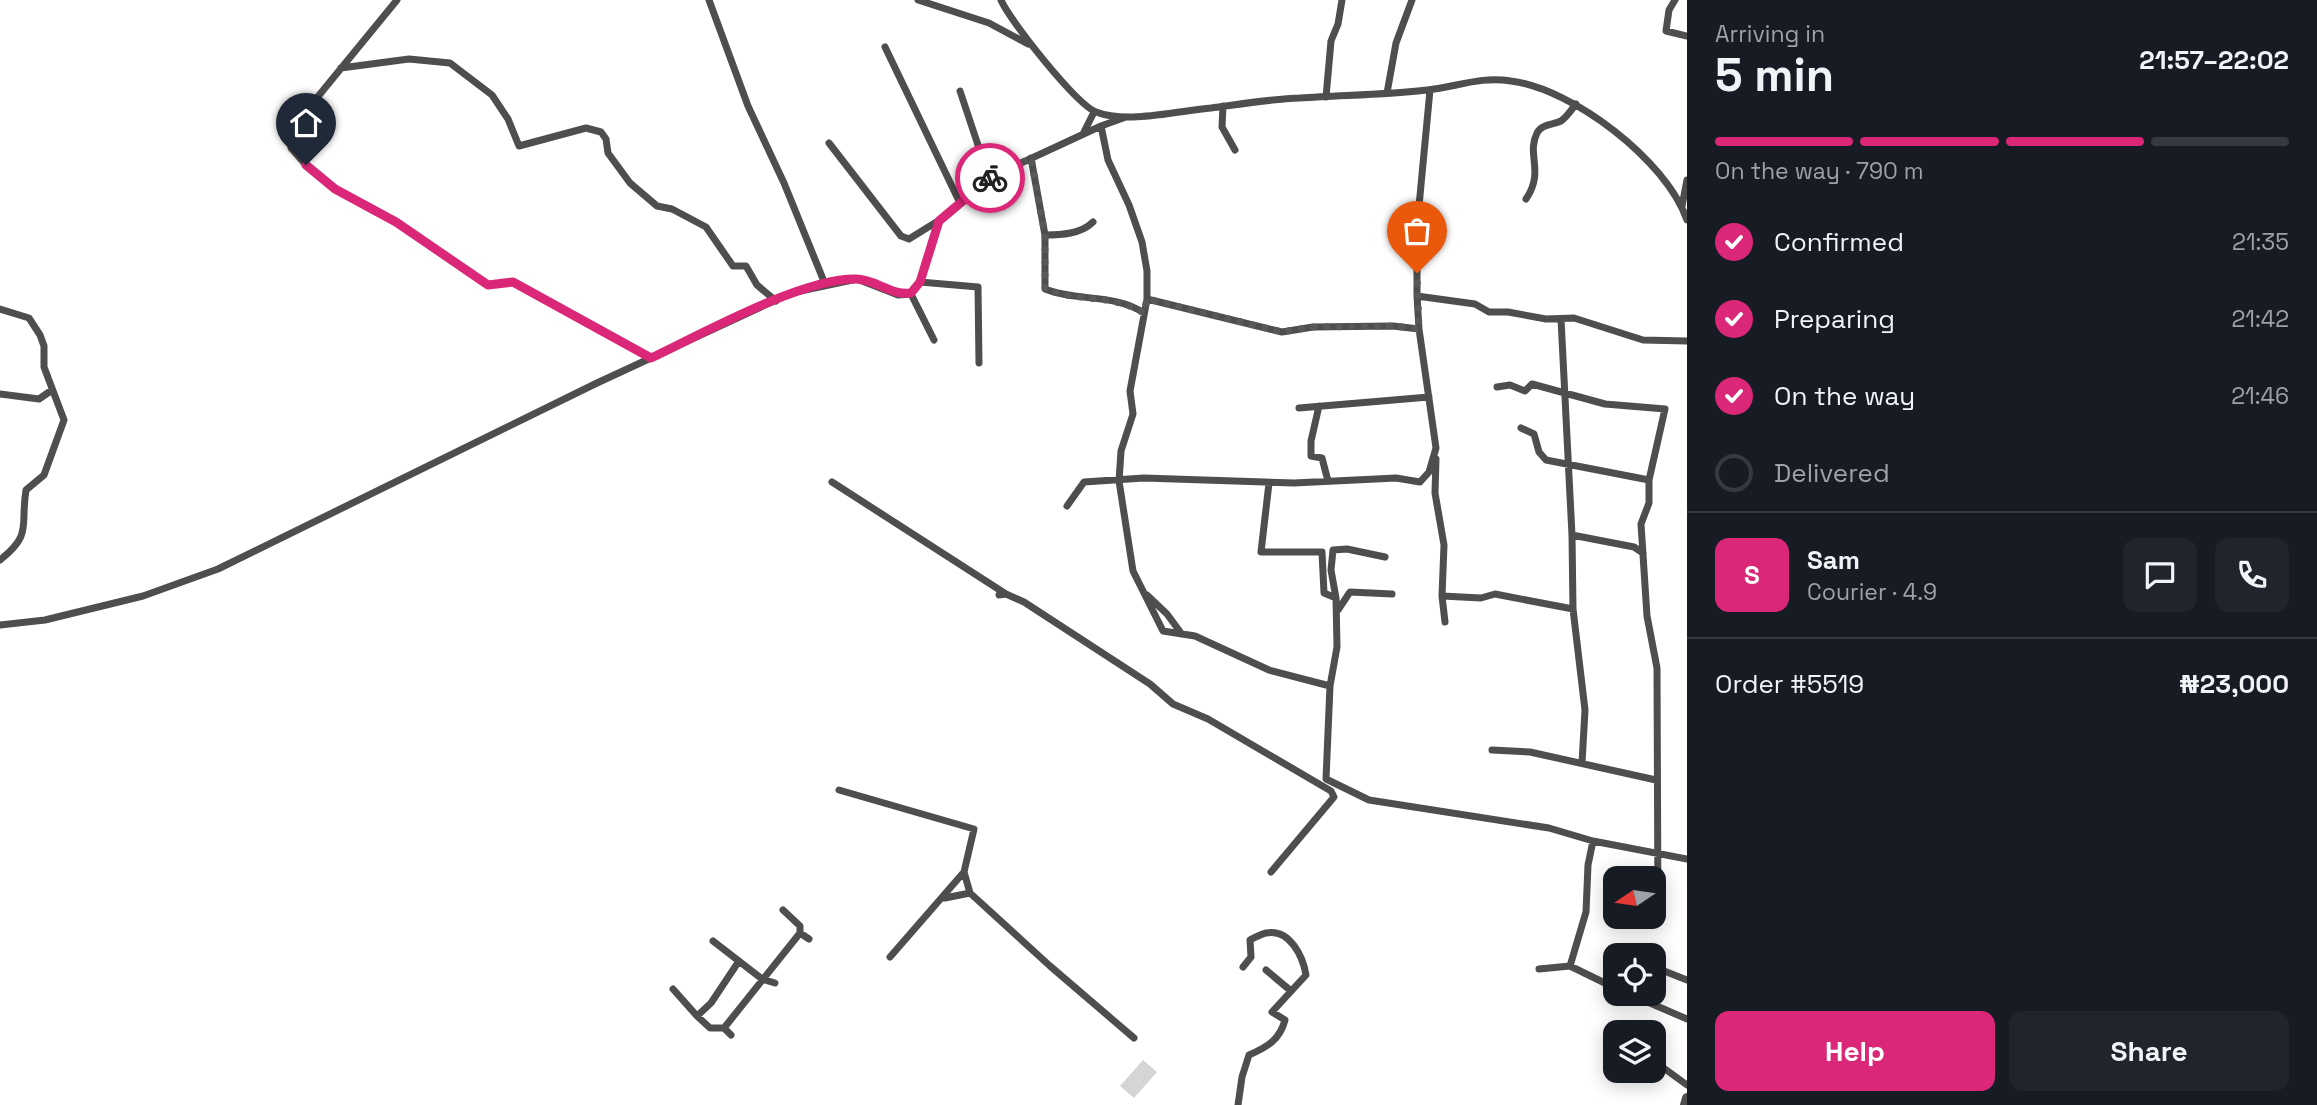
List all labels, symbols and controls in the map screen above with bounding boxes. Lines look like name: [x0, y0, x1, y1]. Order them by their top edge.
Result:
text: Arriving in: [1715, 19, 1825, 49]
text: 21:57–22:02: [2139, 43, 2289, 77]
text: 5 min: [1715, 46, 1834, 104]
pin: [276, 93, 336, 165]
icon: home: [287, 104, 325, 142]
courier: [955, 143, 1025, 213]
text: On the way · 790 m: [1715, 156, 1923, 186]
icon: bike: [971, 159, 1009, 197]
pin: [1387, 201, 1447, 273]
icon: bag: [1398, 212, 1436, 250]
icon: check: [1715, 223, 1753, 261]
text: Confirmed: [1774, 225, 1904, 259]
text: 21:35: [2232, 227, 2289, 257]
icon: check: [1715, 300, 1753, 338]
text: Preparing: [1774, 302, 1895, 336]
text: 21:42: [2231, 304, 2289, 334]
icon: check: [1715, 377, 1753, 415]
text: On the way: [1774, 379, 1915, 413]
text: 21:46: [2231, 381, 2289, 411]
text: Delivered: [1774, 456, 1890, 490]
button: chat: [2123, 538, 2197, 612]
button: phone: [2215, 538, 2289, 612]
text: Sam: [1807, 543, 1860, 577]
text: S: [1744, 558, 1760, 592]
text: Courier · 4.9: [1807, 577, 1937, 607]
text: Order #5519: [1715, 667, 1864, 701]
text: ₦23,000: [2179, 667, 2289, 701]
north arrow: [1603, 866, 1666, 929]
map controls: [1603, 866, 1666, 1083]
button: locate: [1603, 943, 1666, 1006]
button: Help: [1715, 1011, 1995, 1091]
button: Share: [2009, 1011, 2289, 1091]
button: layers: [1603, 1020, 1666, 1083]

